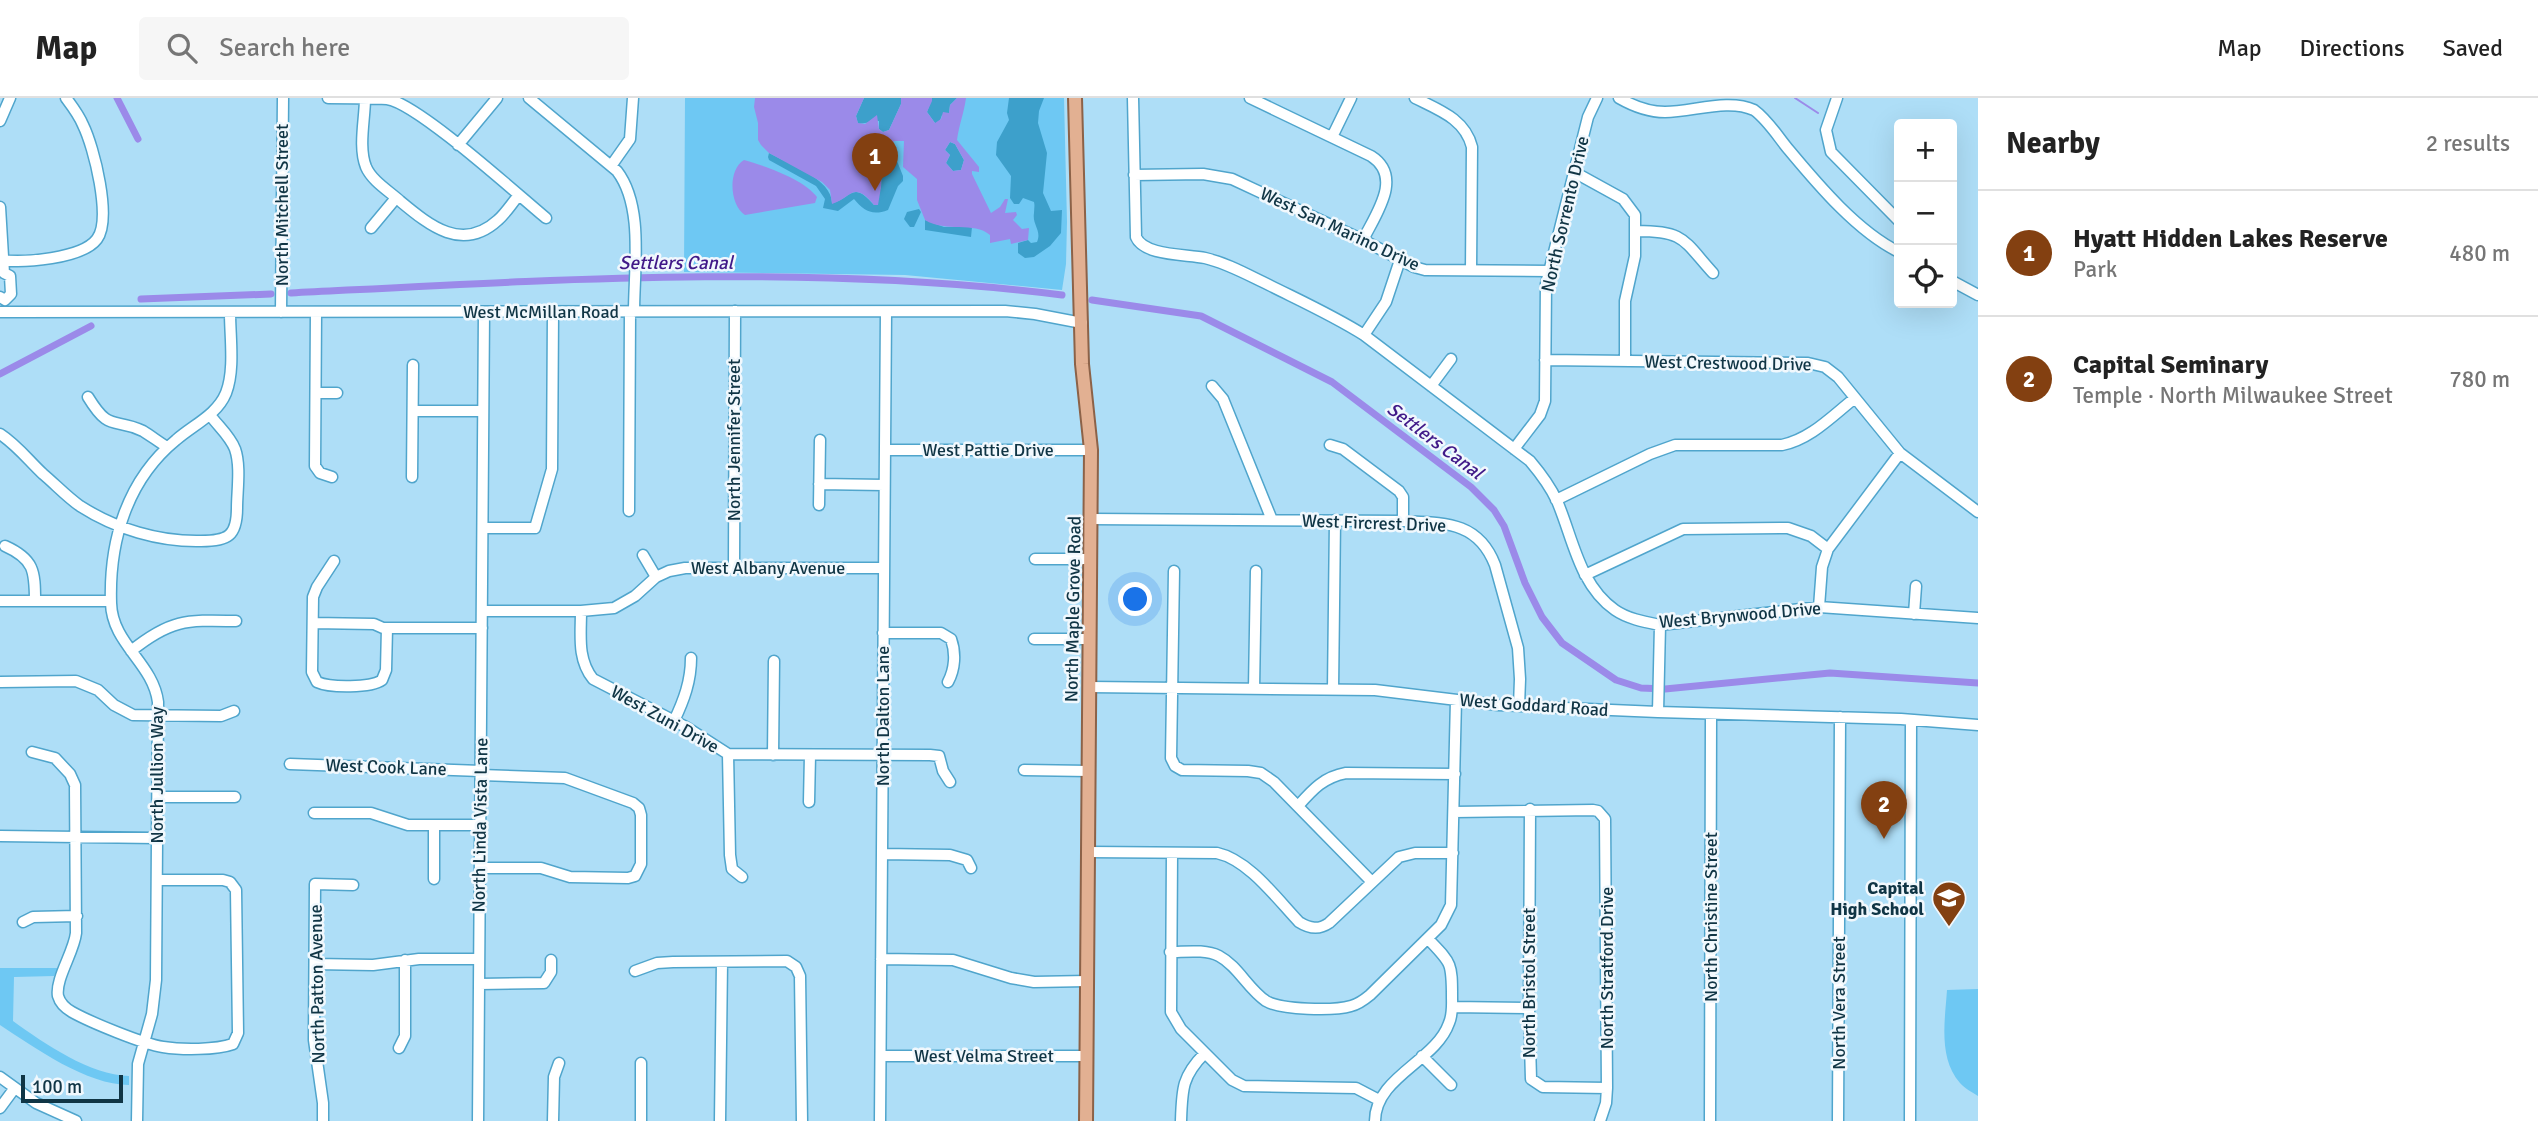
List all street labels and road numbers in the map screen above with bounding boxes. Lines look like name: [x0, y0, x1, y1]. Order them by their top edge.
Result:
street label: North Mitchell Street: [271, 124, 293, 286]
street label: North Sorrento Drive: [1536, 134, 1594, 294]
street label: West San Marino Drive: [1257, 182, 1423, 276]
street label: West McMillan Road: [463, 301, 619, 323]
street label: West Crestwood Drive: [1644, 351, 1812, 375]
street label: North Jennifer Street: [723, 359, 745, 521]
street label: West Pattie Drive: [922, 439, 1054, 461]
street label: West Fircrest Drive: [1301, 509, 1447, 537]
street label: North Maple Grove Road: [1060, 516, 1086, 702]
street label: West Albany Avenue: [691, 557, 845, 579]
street label: West Brynwood Drive: [1658, 597, 1822, 633]
street label: North Dalton Lane: [872, 646, 894, 786]
street label: West Zuni Drive: [607, 680, 723, 758]
street label: West Goddard Road: [1459, 689, 1609, 721]
street label: North Jullion Way: [146, 706, 168, 843]
street label: North Linda Vista Lane: [467, 737, 493, 913]
street label: West Cook Lane: [325, 754, 447, 780]
street label: North Christine Street: [1700, 832, 1722, 1002]
street label: North Stratford Drive: [1596, 887, 1618, 1049]
street label: North Patton Avenue: [305, 904, 329, 1064]
street label: North Bristol Street: [1518, 908, 1540, 1058]
street label: North Vera Street: [1828, 936, 1850, 1070]
street label: West Velma Street: [914, 1045, 1054, 1067]

